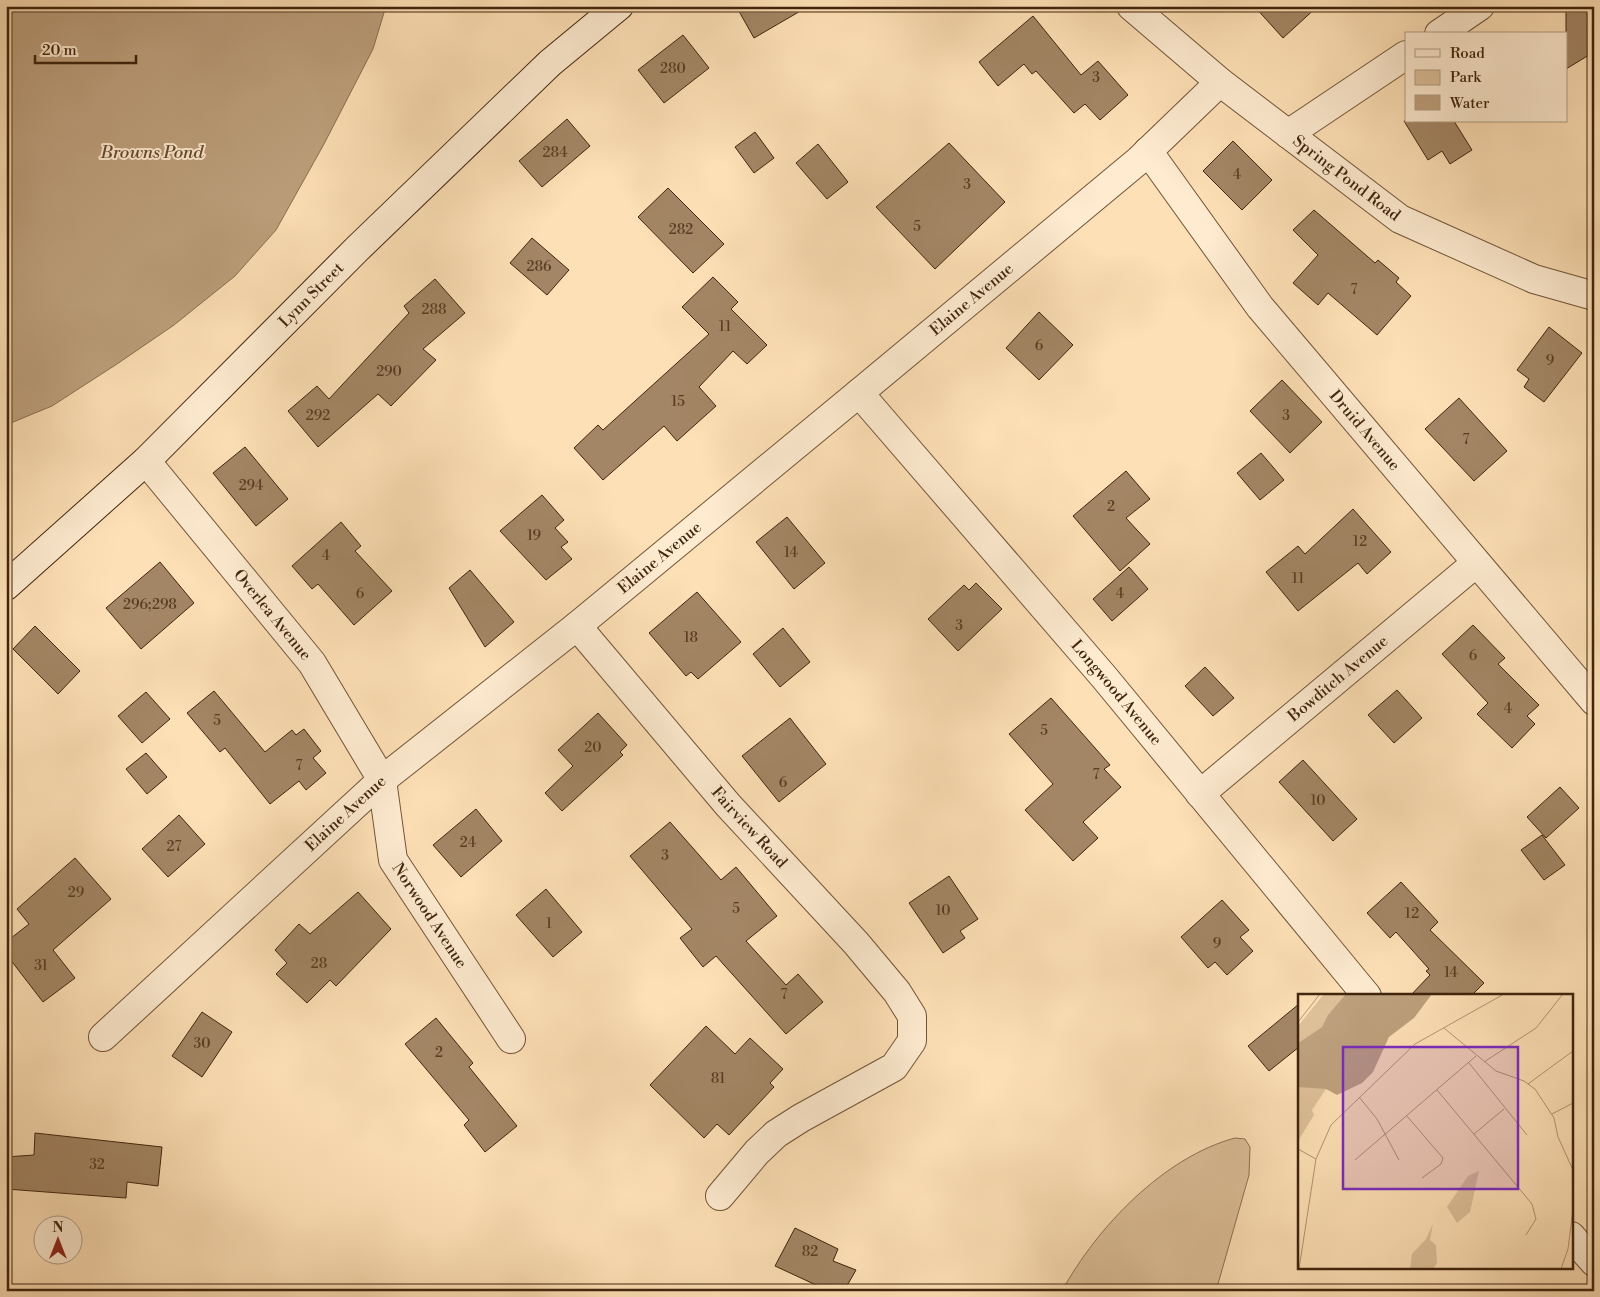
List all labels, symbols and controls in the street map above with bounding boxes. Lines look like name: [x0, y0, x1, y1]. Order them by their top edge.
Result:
scale bar: [35, 32, 136, 64]
legend: [1405, 32, 1568, 122]
text: 20 m: [42, 41, 77, 60]
text: Road: [1450, 44, 1485, 63]
house number: 280: [660, 60, 686, 78]
text: Park: [1450, 68, 1482, 87]
house number: 3: [1092, 69, 1100, 87]
text: Water: [1449, 94, 1490, 113]
street label: Spring Pond Road: [1289, 131, 1404, 226]
water label: Browns Pond: [100, 141, 204, 164]
house number: 284: [542, 144, 568, 162]
house number: 4: [1233, 166, 1241, 184]
house number: 3: [963, 176, 971, 194]
house number: 5: [913, 218, 921, 236]
house number: 282: [669, 221, 693, 239]
street label: Lynn Street: [275, 258, 348, 332]
house number: 286: [526, 258, 552, 276]
street label: Elaine Avenue: [926, 259, 1018, 340]
house number: 7: [1350, 281, 1358, 299]
house number: 288: [421, 301, 447, 319]
house number: 11: [719, 318, 731, 336]
house number: 6: [1035, 337, 1044, 355]
house number: 9: [1546, 352, 1554, 370]
house number: 290: [376, 363, 402, 381]
street label: Druid Avenue: [1325, 386, 1404, 475]
house number: 15: [671, 393, 685, 411]
house number: 292: [306, 407, 330, 425]
house number: 3: [1282, 407, 1290, 425]
house number: 7: [1462, 431, 1470, 449]
house number: 294: [239, 477, 263, 495]
house number: 2: [1107, 498, 1115, 516]
street label: Elaine Avenue: [614, 517, 706, 598]
house number: 19: [527, 527, 541, 545]
house number: 12: [1353, 533, 1367, 551]
house number: 14: [784, 544, 798, 562]
house number: 4: [322, 547, 330, 565]
street label: Overlea Avenue: [229, 565, 316, 664]
house number: 11: [1292, 570, 1304, 588]
house number: 6: [356, 585, 365, 603]
house number: 4: [1116, 585, 1124, 603]
house number: 296;298: [123, 596, 177, 614]
house number: 3: [955, 617, 963, 635]
house number: 18: [684, 629, 698, 647]
street label: Bowditch Avenue: [1283, 631, 1392, 727]
street label: Longwood Avenue: [1067, 636, 1166, 749]
house number: 6: [1469, 647, 1478, 665]
house number: 4: [1504, 700, 1512, 718]
house number: 5: [213, 712, 221, 730]
house number: 5: [1040, 722, 1048, 740]
house number: 20: [584, 739, 602, 757]
house number: 7: [295, 757, 303, 775]
house number: 7: [1092, 766, 1100, 784]
street label: Elaine Avenue: [301, 771, 390, 856]
house number: 6: [779, 774, 788, 792]
street label: Fairview Road: [707, 783, 791, 872]
house number: 10: [1311, 792, 1325, 810]
house number: 24: [460, 834, 476, 852]
house number: 27: [167, 838, 181, 856]
house number: 3: [661, 847, 669, 865]
street label: Norwood Avenue: [388, 859, 472, 972]
house number: 29: [68, 884, 84, 902]
house number: 5: [732, 900, 740, 918]
house number: 10: [936, 902, 950, 920]
house number: 12: [1405, 905, 1419, 923]
house number: 1: [546, 915, 552, 933]
house number: 9: [1213, 935, 1221, 953]
house number: 28: [311, 955, 327, 973]
house number: 31: [34, 957, 48, 975]
house number: 14: [1444, 964, 1458, 982]
house number: 7: [780, 986, 788, 1004]
inset map: [1298, 994, 1572, 1270]
house number: 30: [193, 1035, 211, 1053]
house number: 2: [435, 1044, 443, 1062]
house number: 81: [711, 1070, 725, 1088]
house number: 32: [89, 1156, 105, 1174]
north arrow: [32, 1214, 82, 1264]
text: N: [52, 1219, 64, 1237]
house number: 82: [802, 1243, 818, 1261]

